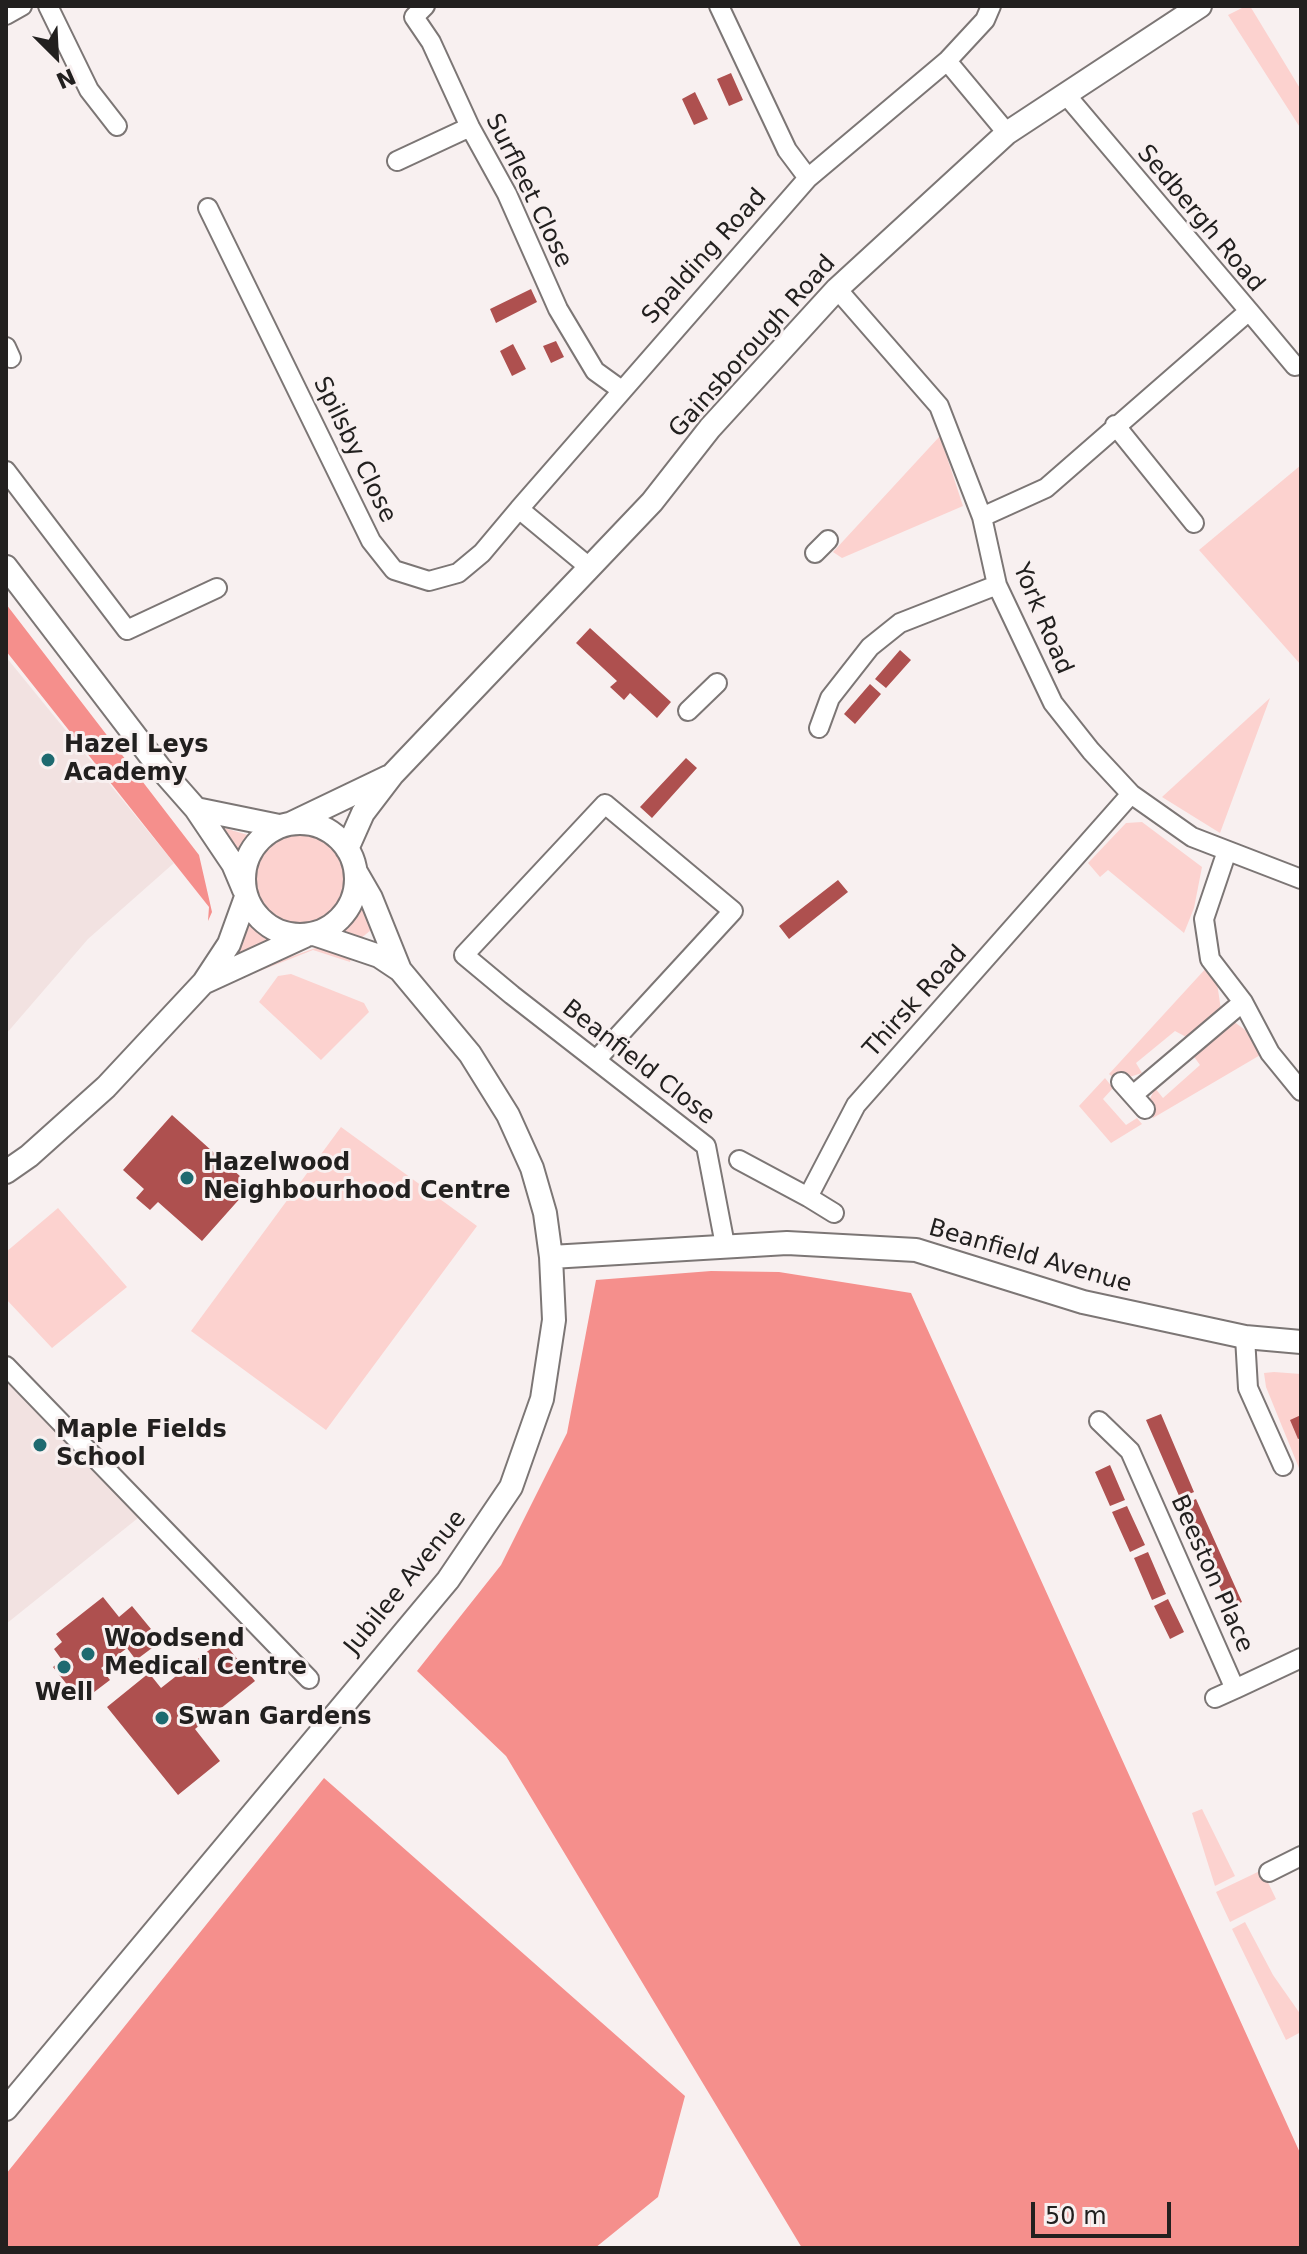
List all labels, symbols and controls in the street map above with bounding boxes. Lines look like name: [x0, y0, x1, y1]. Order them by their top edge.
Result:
north arrow: [16, 16, 96, 96]
text: N: [52, 63, 79, 94]
street label: Surfleet Close: [478, 109, 578, 273]
street label: Sedbergh Road: [1130, 140, 1270, 298]
street label: Spalding Road: [637, 183, 773, 331]
street label: Gainsborough Road: [664, 250, 842, 444]
street label: Spilsby Close: [306, 372, 402, 528]
street label: York Road: [1006, 559, 1078, 679]
place label: Hazel Leys Academy: [64, 732, 209, 788]
marker: Hazel Leys Academy: [39, 751, 57, 769]
street label: Thirsk Road: [858, 940, 974, 1064]
street label: Beanfield Close: [556, 994, 720, 1132]
place label: Hazelwood Neighbourhood Centre: [203, 1150, 511, 1206]
marker: Hazelwood Neighbourhood Centre: [178, 1169, 196, 1187]
street label: Beanfield Avenue: [925, 1214, 1135, 1300]
place label: Maple Fields School: [56, 1417, 227, 1473]
marker: Maple Fields School: [31, 1436, 49, 1454]
street label: Beeston Place: [1163, 1491, 1259, 1657]
street label: Jubilee Avenue: [339, 1505, 473, 1661]
place label: Woodsend Medical Centre: [104, 1626, 307, 1682]
marker: Woodsend Medical Centre: [79, 1645, 97, 1663]
marker: Well: [55, 1658, 73, 1676]
place label: Well: [35, 1680, 93, 1708]
place label: Swan Gardens: [178, 1704, 372, 1732]
marker: Swan Gardens: [153, 1709, 171, 1727]
scale bar: [1035, 2186, 1175, 2236]
text: 50 m: [1045, 2202, 1107, 2230]

